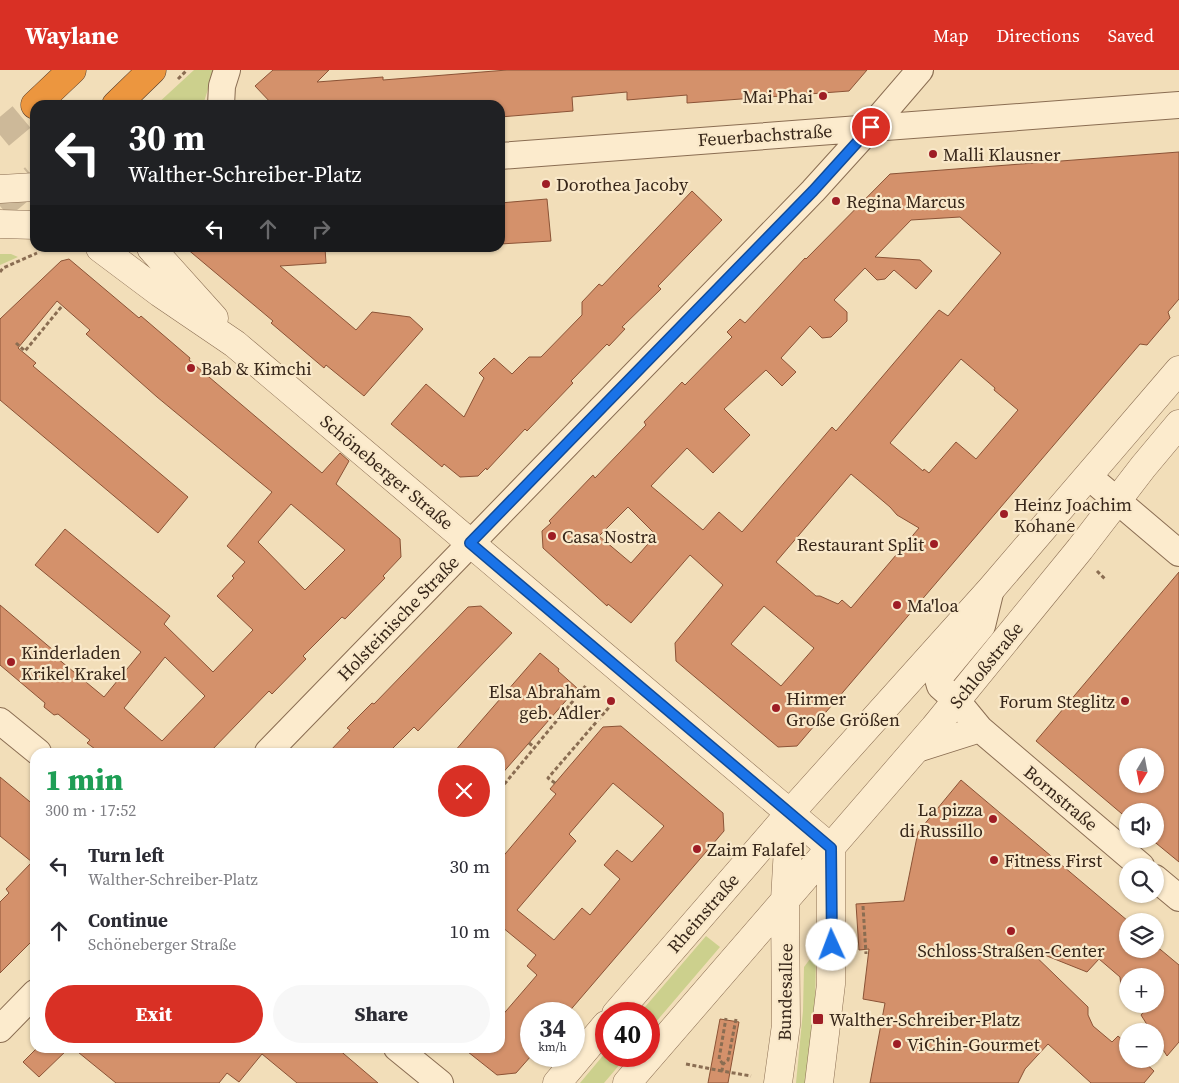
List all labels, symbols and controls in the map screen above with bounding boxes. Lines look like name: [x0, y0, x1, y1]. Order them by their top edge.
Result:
text: Waylane: [25, 19, 119, 52]
text: Map: [933, 23, 969, 48]
text: Directions: [997, 23, 1080, 48]
text: Saved: [1108, 23, 1154, 48]
place label: Mai Phai: [742, 84, 813, 109]
marker: Mai Phai: [817, 90, 829, 102]
pin: [850, 106, 892, 148]
icon: arrive: [857, 113, 885, 141]
text: 30 m: [128, 114, 205, 162]
street label: Feuerbachstraße: [697, 118, 833, 152]
icon: left: [45, 120, 110, 185]
place label: Malli Klausner: [943, 142, 1061, 167]
marker: Malli Klausner: [927, 148, 939, 160]
text: Walther-Schreiber-Platz: [128, 159, 361, 189]
place label: Dorothea Jacoby: [556, 172, 689, 197]
marker: Dorothea Jacoby: [540, 178, 552, 190]
place label: Regina Marcus: [846, 189, 965, 214]
marker: Regina Marcus: [830, 195, 842, 207]
icon: left: [201, 215, 229, 243]
icon: ahead: [254, 215, 282, 243]
icon: right: [307, 215, 335, 243]
place label: Bab & Kimchi: [201, 356, 312, 381]
marker: Bab & Kimchi: [185, 362, 197, 374]
street label: Schöneberger Straße: [315, 409, 459, 535]
place label: Heinz Joachim Kohane: [1014, 492, 1132, 538]
marker: Heinz Joachim Kohane: [998, 508, 1010, 520]
place label: Casa Nostra: [562, 524, 658, 549]
marker: Casa Nostra: [546, 530, 558, 542]
place label: Restaurant Split: [797, 532, 924, 557]
marker: Restaurant Split: [928, 538, 940, 550]
street label: Holsteinische Straße: [332, 550, 464, 686]
place label: Ma'loa: [907, 593, 959, 618]
marker: Ma'loa: [891, 599, 903, 611]
street label: Schloßstraße: [943, 616, 1029, 714]
place label: Kinderladen Krikel Krakel: [21, 640, 126, 686]
marker: Kinderladen Krikel Krakel: [5, 656, 17, 668]
place label: Elsa Abraham geb. Adler: [489, 679, 601, 725]
place label: Hirmer Große Größen: [786, 686, 900, 732]
place label: Forum Steglitz: [999, 689, 1115, 714]
marker: Elsa Abraham geb. Adler: [605, 695, 617, 707]
marker: Forum Steglitz: [1119, 695, 1131, 707]
marker: Hirmer Große Größen: [770, 702, 782, 714]
north arrow: [1119, 748, 1164, 792]
map controls: [1119, 748, 1164, 1068]
text: 1 min: [45, 759, 123, 800]
street label: Bornstraße: [1019, 760, 1103, 836]
button: close: [438, 765, 490, 817]
place label: La pizza di Russillo: [900, 797, 984, 843]
text: 300 m · 17:52: [45, 799, 136, 821]
button: sound: [1119, 803, 1164, 848]
marker: La pizza di Russillo: [987, 813, 999, 825]
place label: Zaim Falafel: [707, 837, 806, 862]
text: Turn left: [88, 842, 164, 868]
marker: Zaim Falafel: [691, 843, 703, 855]
place label: Fitness First: [1004, 848, 1102, 873]
icon: left: [45, 852, 73, 880]
text: 30 m: [449, 853, 490, 879]
marker: Fitness First: [988, 854, 1000, 866]
button: search: [1119, 858, 1164, 903]
text: Walther-Schreiber-Platz: [88, 868, 258, 890]
street label: Rheinstraße: [661, 868, 745, 958]
text: Continue: [88, 907, 168, 933]
button: layers: [1119, 913, 1164, 958]
icon: ahead: [45, 917, 73, 945]
text: 10 m: [449, 918, 490, 944]
position arrow: [805, 918, 857, 970]
marker: Schloss-Straßen-Center: [1005, 925, 1017, 937]
text: Schöneberger Straße: [88, 933, 236, 955]
place label: Schloss-Straßen-Center: [917, 938, 1105, 963]
street label: Bundesallee: [772, 943, 798, 1041]
button: +: [1119, 968, 1164, 1013]
button: Exit: [45, 985, 263, 1043]
button: Share: [273, 985, 490, 1043]
speed limit sign: 40: [595, 1002, 660, 1067]
place label: Walther-Schreiber-Platz: [829, 1007, 1020, 1032]
text: 34: [539, 1011, 566, 1045]
marker: Walther-Schreiber-Platz: [811, 1012, 825, 1026]
button: −: [1119, 1023, 1164, 1068]
place label: ViChin-Gourmet: [907, 1032, 1040, 1057]
marker: ViChin-Gourmet: [891, 1038, 903, 1050]
text: km/h: [538, 1039, 567, 1055]

